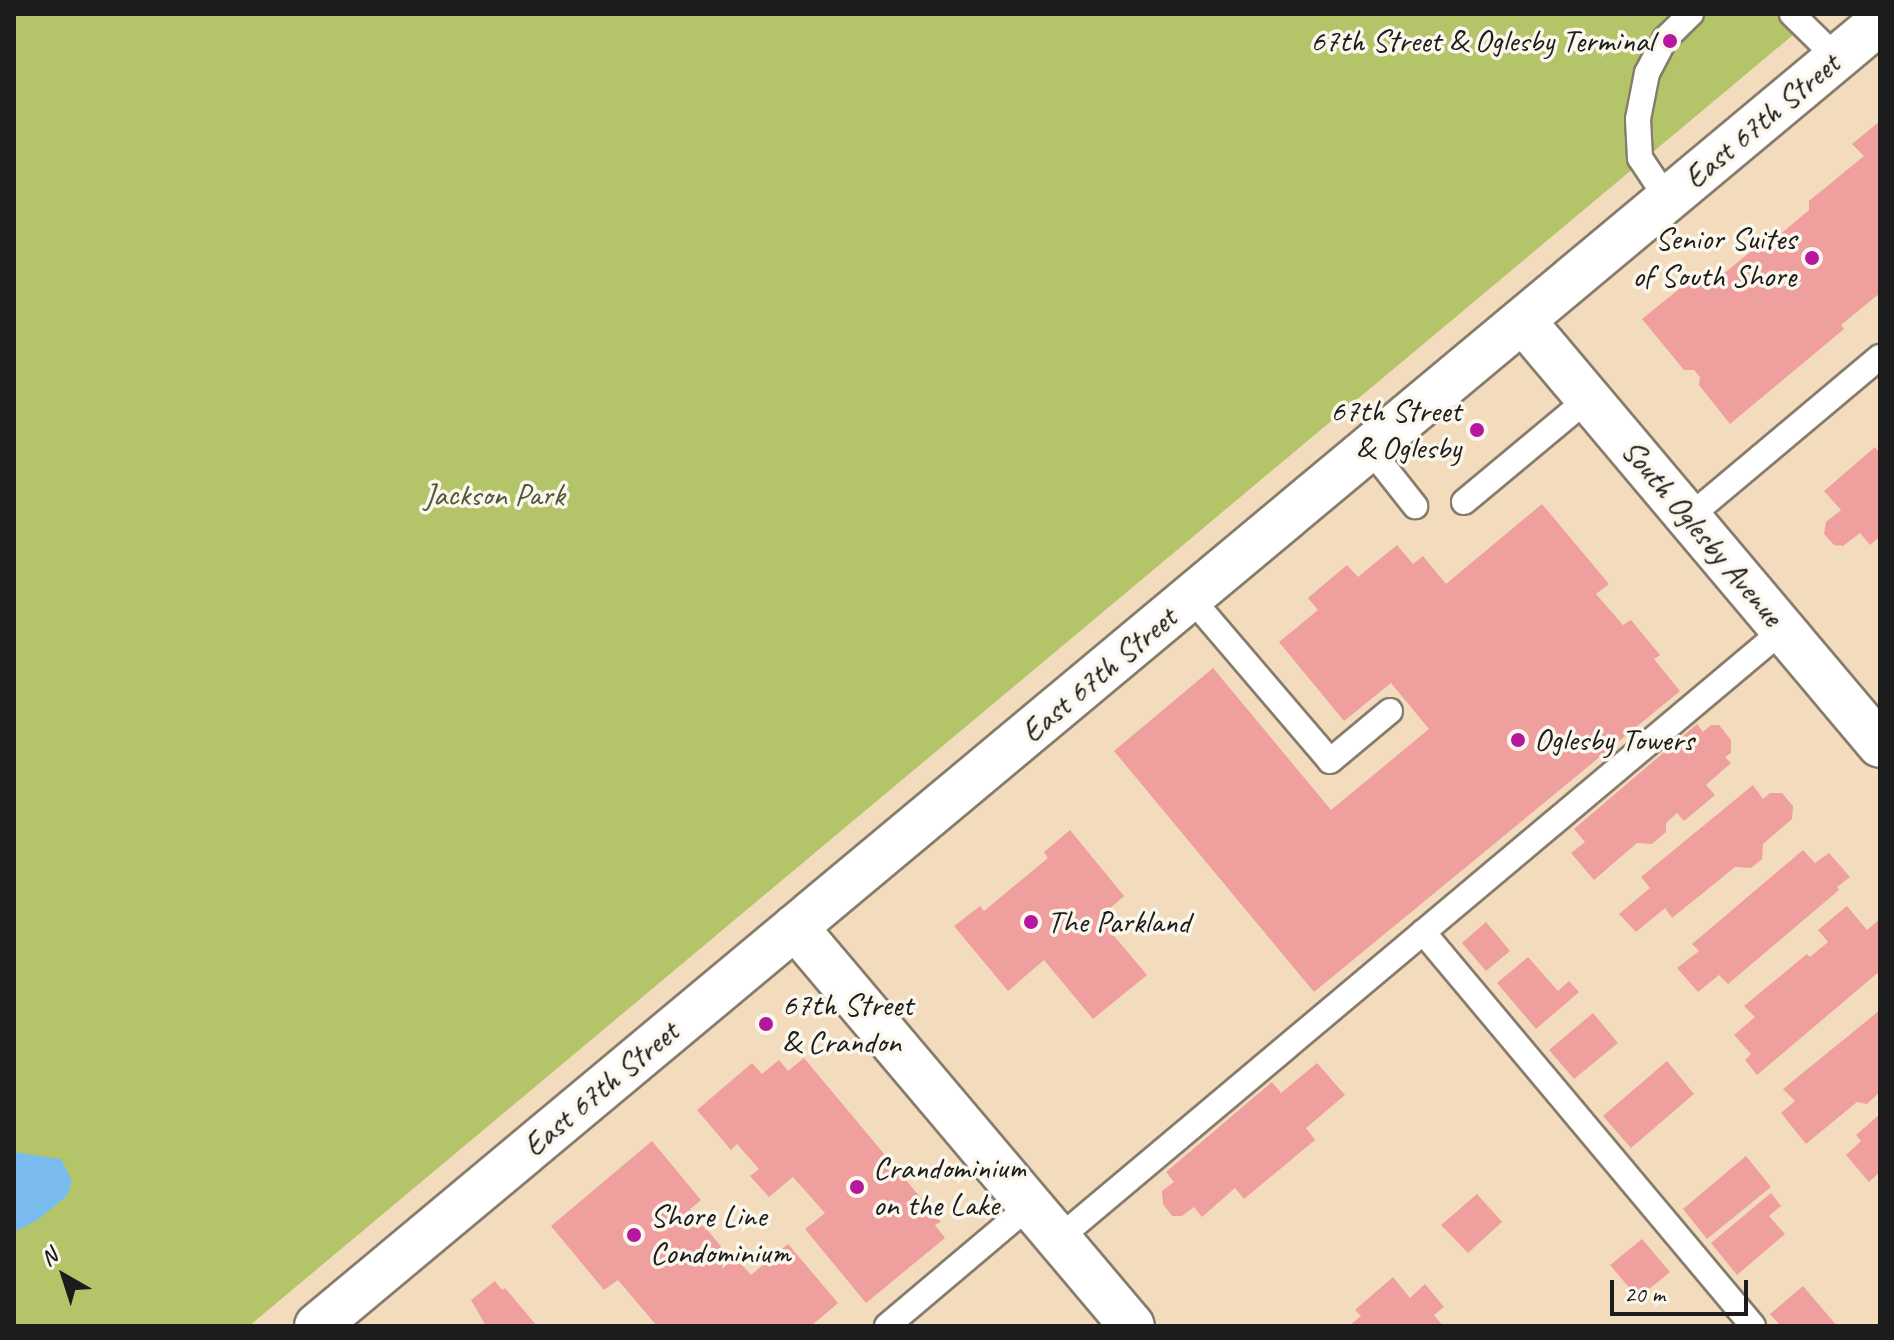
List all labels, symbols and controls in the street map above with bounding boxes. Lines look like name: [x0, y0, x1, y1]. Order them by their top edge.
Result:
place label: 67th Street & Oglesby Terminal: [1310, 22, 1654, 60]
marker: 67th Street & Oglesby Terminal: [1661, 32, 1679, 50]
street label: East 67th Street: [1676, 45, 1848, 197]
place label: Senior Suites of South Shore: [1632, 221, 1796, 296]
marker: Senior Suites of South Shore: [1803, 249, 1821, 267]
place label: 67th Street & Oglesby: [1330, 393, 1461, 468]
marker: 67th Street & Oglesby: [1468, 421, 1486, 439]
street label: South Oglesby Avenue: [1613, 432, 1791, 634]
park label: Jackson Park: [423, 476, 565, 514]
street label: East 67th Street: [1013, 599, 1185, 751]
place label: Oglesby Towers: [1534, 721, 1693, 759]
marker: Oglesby Towers: [1509, 731, 1527, 749]
place label: The Parkland: [1047, 903, 1191, 941]
marker: The Parkland: [1022, 913, 1040, 931]
place label: 67th Street & Crandon: [782, 987, 913, 1062]
street label: East 67th Street: [515, 1013, 687, 1165]
marker: 67th Street & Crandon: [757, 1015, 775, 1033]
place label: Crandominium on the Lake: [873, 1150, 1026, 1225]
marker: Crandominium on the Lake: [848, 1178, 866, 1196]
place label: Shore Line Condominium: [650, 1198, 790, 1273]
marker: Shore Line Condominium: [625, 1226, 643, 1244]
north arrow: [24, 1236, 104, 1316]
text: N: [35, 1242, 63, 1273]
scale bar: [1614, 1264, 1752, 1314]
text: 20 m: [1624, 1279, 1665, 1309]

